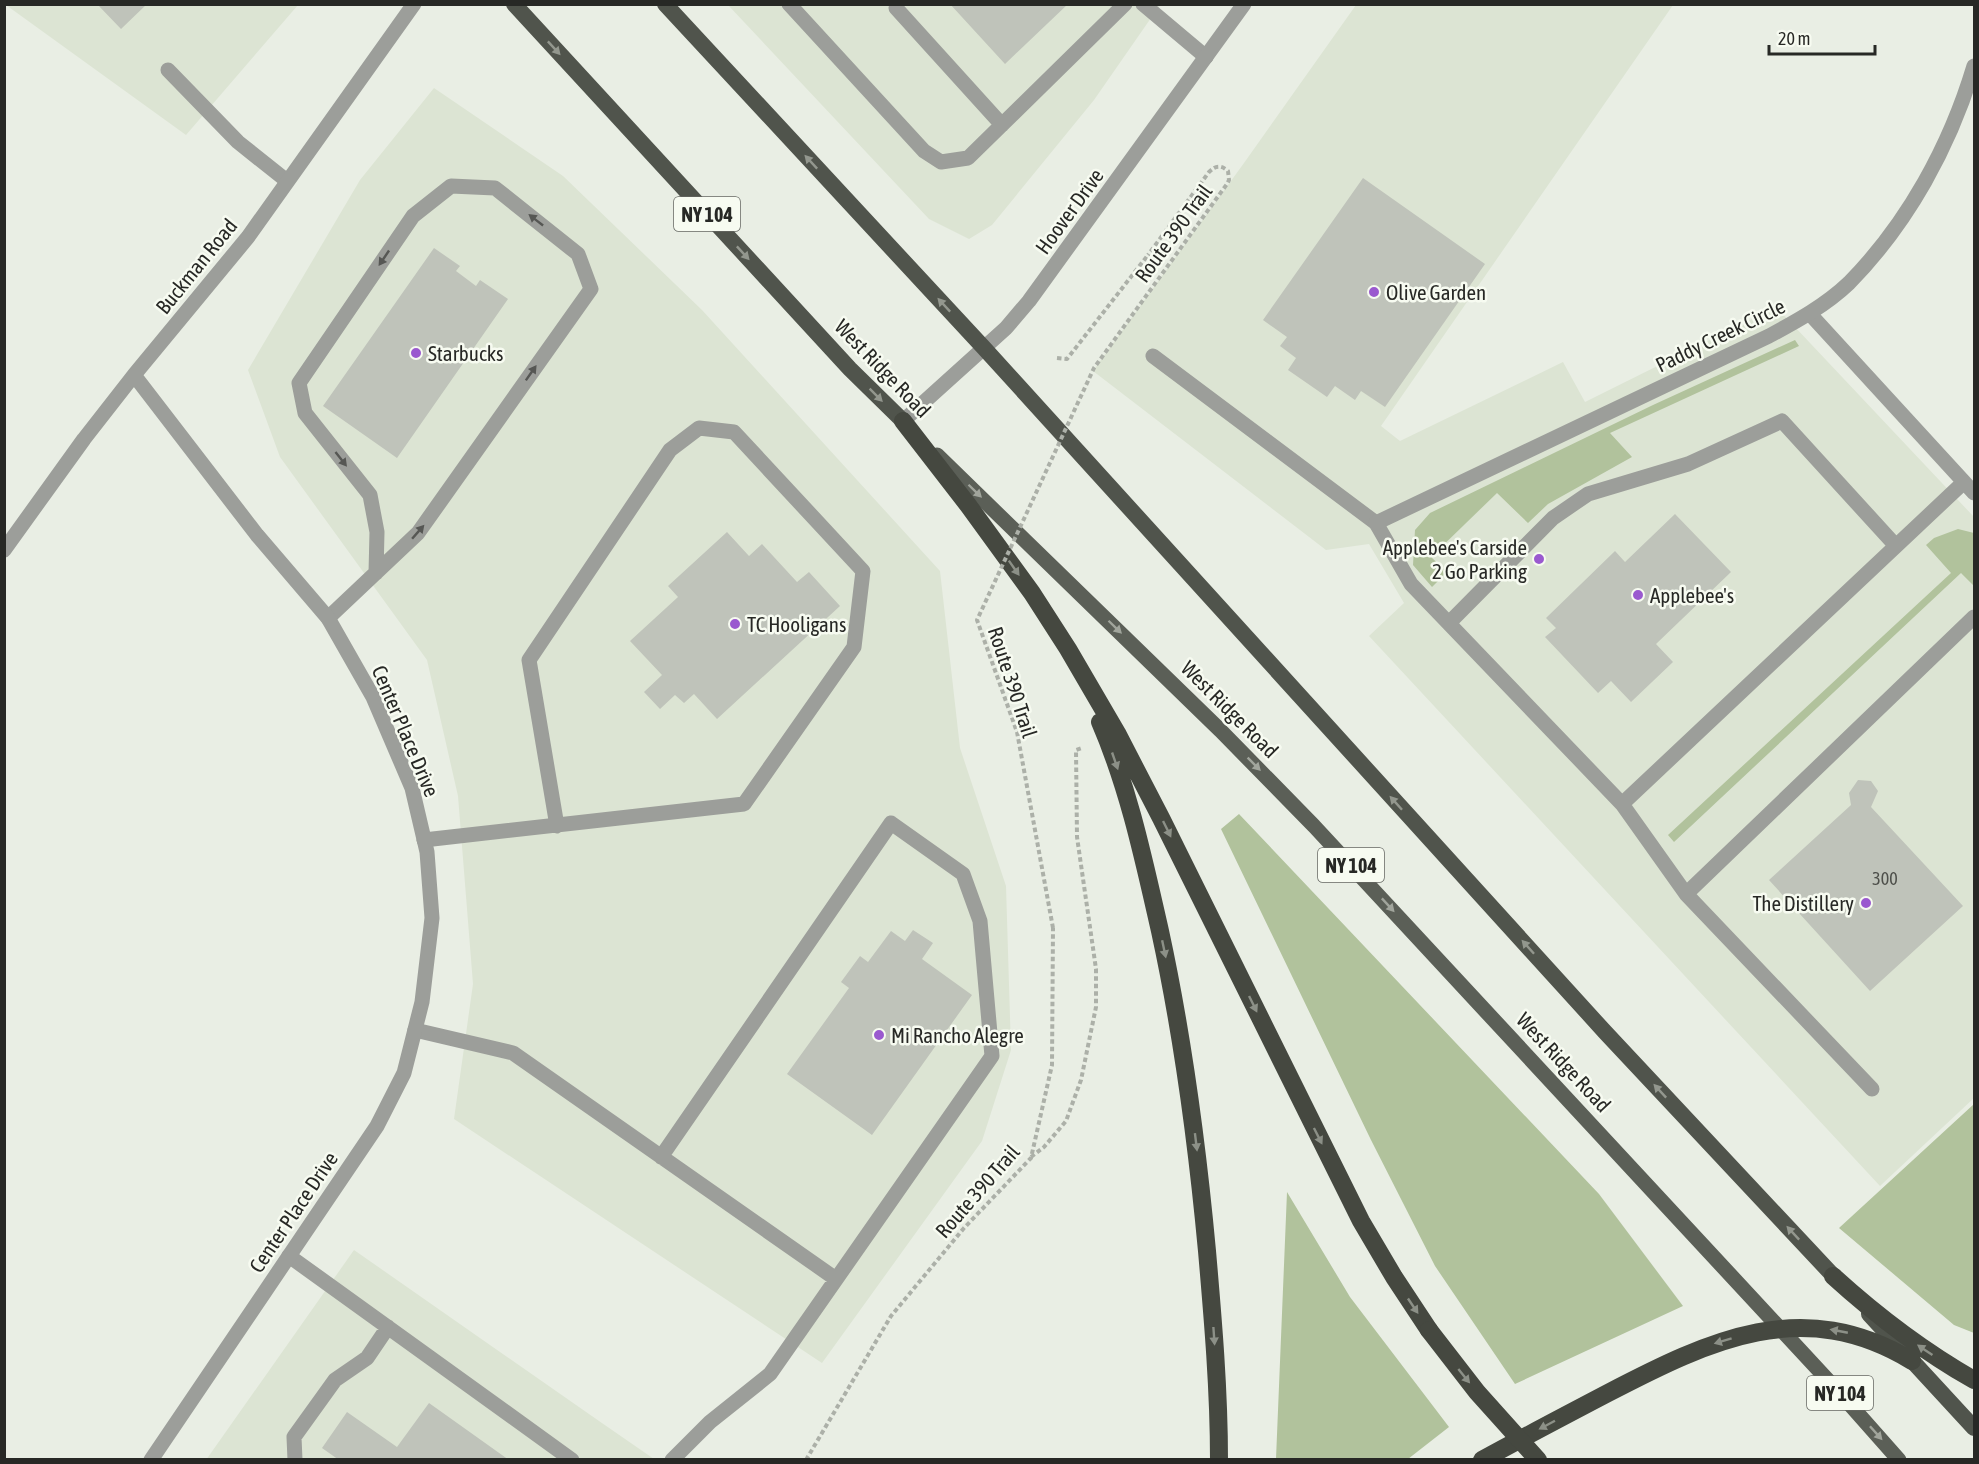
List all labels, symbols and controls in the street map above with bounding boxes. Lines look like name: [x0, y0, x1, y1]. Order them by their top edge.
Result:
scale bar: [1769, 18, 1876, 56]
text: 20 m: [1778, 28, 1810, 49]
one-way arrow: [547, 40, 561, 55]
one-way arrow: [804, 155, 818, 170]
street label: Hoover Drive: [1030, 164, 1108, 258]
street label: Route 390 Trail: [1129, 179, 1217, 287]
road number: NY 104: [674, 197, 740, 231]
street label: Buckman Road: [150, 214, 242, 318]
one-way arrow: [528, 214, 544, 226]
one-way arrow: [736, 245, 750, 260]
one-way arrow: [378, 249, 390, 265]
place label: Olive Garden: [1386, 280, 1486, 304]
marker: Olive Garden: [1367, 285, 1381, 299]
street label: Paddy Creek Circle: [1651, 293, 1789, 377]
one-way arrow: [937, 298, 951, 313]
street label: West Ridge Road: [830, 314, 936, 422]
place label: Starbucks: [428, 341, 503, 365]
marker: Starbucks: [409, 346, 423, 360]
one-way arrow: [525, 366, 537, 382]
one-way arrow: [868, 388, 882, 402]
one-way arrow: [335, 451, 348, 467]
one-way arrow: [967, 484, 981, 498]
one-way arrow: [411, 524, 424, 540]
place label: Applebee's Carside 2 Go Parking: [1383, 535, 1527, 583]
marker: Applebee's Carside 2 Go Parking: [1532, 552, 1546, 566]
one-way arrow: [1008, 560, 1020, 576]
place label: Applebee's: [1650, 583, 1734, 607]
marker: Applebee's: [1631, 588, 1645, 602]
place label: TC Hooligans: [747, 612, 846, 636]
marker: TC Hooligans: [728, 617, 742, 631]
one-way arrow: [1107, 620, 1121, 634]
street label: Route 390 Trail: [984, 624, 1042, 741]
street label: West Ridge Road: [1177, 656, 1283, 762]
street label: Center Place Drive: [368, 662, 444, 800]
one-way arrow: [1110, 752, 1120, 770]
one-way arrow: [1246, 756, 1260, 770]
one-way arrow: [1390, 796, 1404, 810]
one-way arrow: [1162, 820, 1171, 837]
road number: NY 104: [1318, 848, 1384, 882]
house number: 300: [1872, 868, 1898, 889]
place label: The Distillery: [1752, 891, 1854, 915]
marker: The Distillery: [1859, 896, 1873, 910]
one-way arrow: [1381, 897, 1394, 912]
one-way arrow: [1159, 940, 1169, 959]
one-way arrow: [1522, 940, 1535, 955]
one-way arrow: [1248, 995, 1257, 1012]
street label: West Ridge Road: [1512, 1007, 1616, 1117]
place label: Mi Rancho Alegre: [891, 1023, 1024, 1047]
marker: Mi Rancho Alegre: [872, 1028, 886, 1042]
one-way arrow: [1653, 1083, 1667, 1098]
one-way arrow: [1313, 1128, 1323, 1145]
one-way arrow: [1191, 1132, 1201, 1151]
street label: Route 390 Trail: [930, 1139, 1024, 1242]
street label: Center Place Drive: [244, 1147, 342, 1277]
one-way arrow: [1787, 1226, 1800, 1241]
one-way arrow: [1407, 1298, 1418, 1314]
one-way arrow: [1209, 1326, 1218, 1345]
one-way arrow: [1830, 1326, 1849, 1335]
one-way arrow: [1714, 1337, 1732, 1346]
one-way arrow: [1917, 1344, 1933, 1356]
one-way arrow: [1458, 1368, 1471, 1384]
road number: NY 104: [1807, 1376, 1873, 1410]
one-way arrow: [1538, 1420, 1556, 1430]
one-way arrow: [1869, 1425, 1882, 1440]

